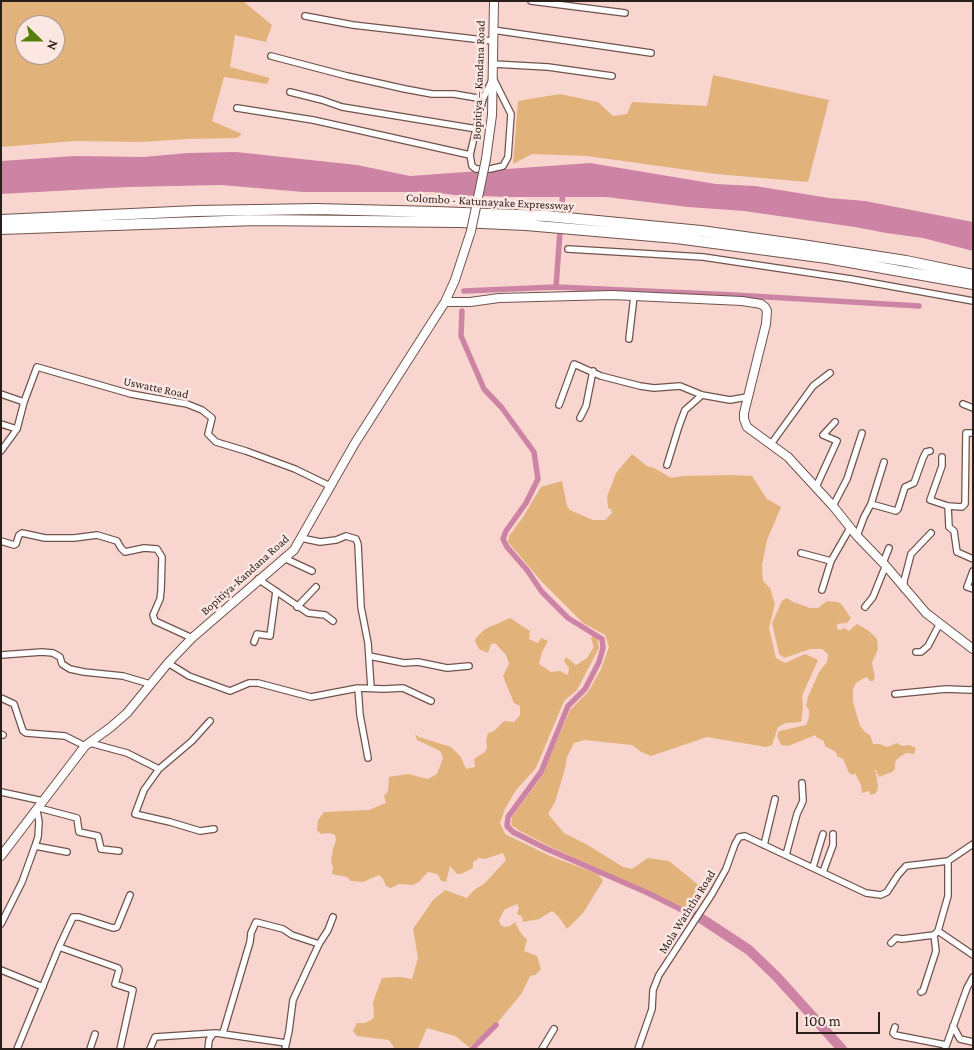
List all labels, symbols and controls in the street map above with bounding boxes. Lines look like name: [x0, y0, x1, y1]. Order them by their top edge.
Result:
north arrow: [15, 15, 65, 65]
street label: Bopitiya – Kandana Road: [470, 20, 488, 140]
text: N: [44, 38, 62, 53]
street label: Colombo - Katunayake Expressway: [406, 190, 574, 214]
street label: Uswatte Road: [122, 374, 190, 402]
street label: Bopitiya-Kandana Road: [198, 532, 292, 618]
street label: Mola Waththa Road: [655, 868, 719, 956]
scale bar: [799, 1002, 883, 1034]
text: 100 m: [804, 1013, 841, 1029]

